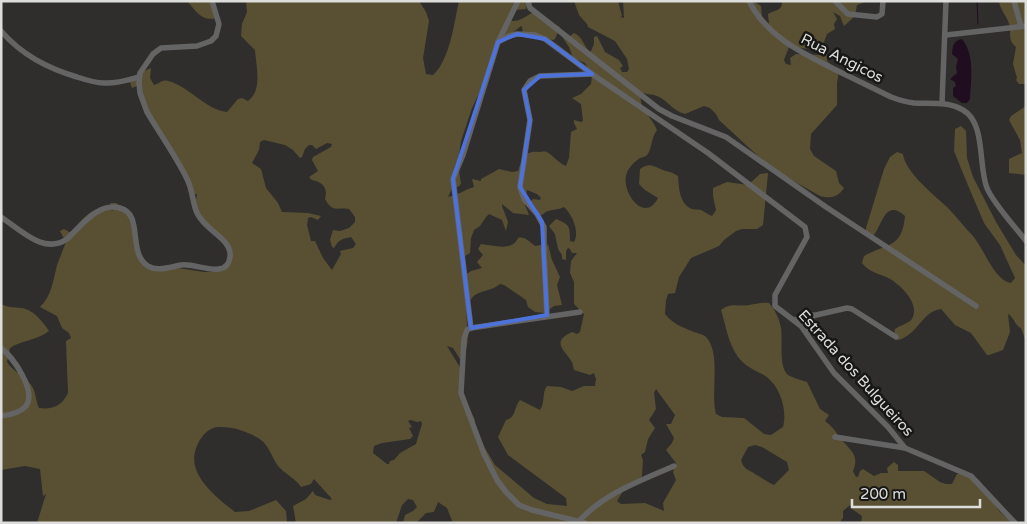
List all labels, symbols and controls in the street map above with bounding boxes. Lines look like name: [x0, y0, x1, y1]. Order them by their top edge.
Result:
street label: Rua Angicos: [798, 30, 886, 86]
street label: Estrada dos Bulgueiros: [794, 306, 918, 440]
scale bar: [852, 476, 980, 508]
text: 200 m: [860, 485, 906, 503]

